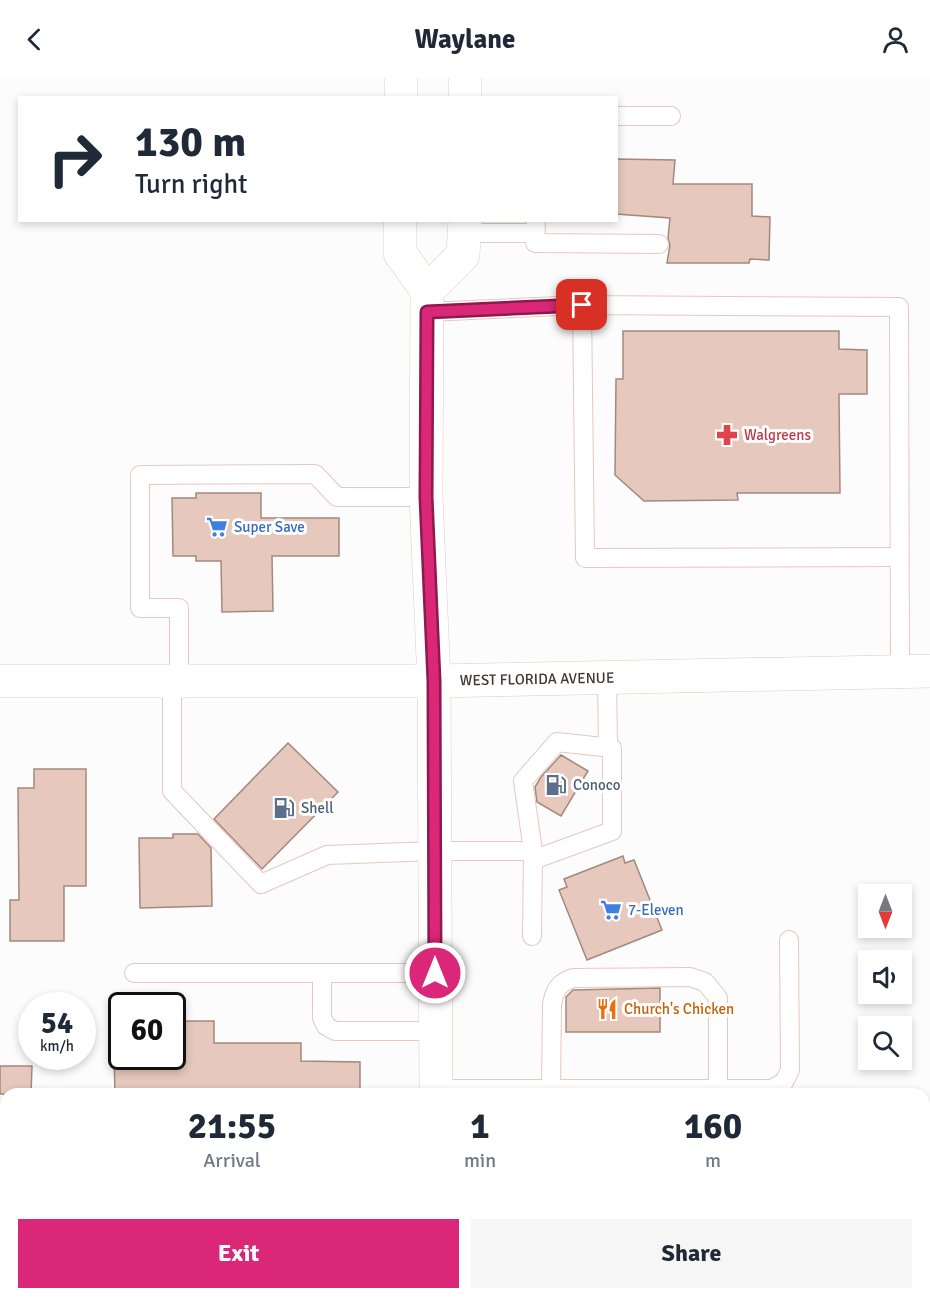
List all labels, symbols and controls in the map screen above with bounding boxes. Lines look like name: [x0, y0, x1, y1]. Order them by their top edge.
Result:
icon: back: [18, 23, 51, 56]
text: Waylane: [414, 23, 516, 56]
icon: person: [879, 23, 912, 56]
text: 130 m: [135, 117, 246, 168]
icon: right: [36, 120, 114, 198]
text: Turn right: [135, 168, 248, 201]
pin: [556, 279, 607, 330]
icon: arrive: [565, 288, 598, 321]
pharmacy icon: Walgreens: [715, 423, 739, 447]
place label: Walgreens: [744, 426, 811, 444]
supermarket icon: Super Save: [205, 515, 229, 539]
place label: Super Save: [234, 518, 305, 536]
street label: WEST FLORIDA AVENUE: [460, 669, 614, 689]
fuel station icon: Conoco: [544, 773, 568, 797]
place label: Conoco: [573, 776, 621, 794]
fuel station icon: Shell: [272, 796, 296, 820]
place label: Shell: [301, 799, 334, 817]
north arrow: [858, 884, 912, 938]
map controls: [858, 884, 912, 1070]
supermarket icon: 7-Eleven: [599, 898, 623, 922]
place label: 7-Eleven: [628, 901, 684, 919]
position arrow: [403, 941, 467, 1005]
button: sound: [858, 950, 912, 1004]
speed limit sign: 60: [108, 992, 186, 1070]
restaurant icon: Church's Chicken: [595, 997, 619, 1021]
place label: Church's Chicken: [624, 1000, 734, 1018]
text: 54: [41, 1005, 73, 1042]
button: search: [858, 1016, 912, 1070]
text: km/h: [40, 1037, 74, 1055]
text: 21:55: [188, 1104, 276, 1149]
text: 1: [470, 1104, 490, 1149]
text: 160: [684, 1104, 742, 1149]
text: Arrival: [203, 1148, 261, 1173]
text: min: [464, 1148, 496, 1173]
text: m: [705, 1148, 721, 1173]
button: Exit: [18, 1219, 459, 1288]
button: Share: [471, 1219, 912, 1288]

